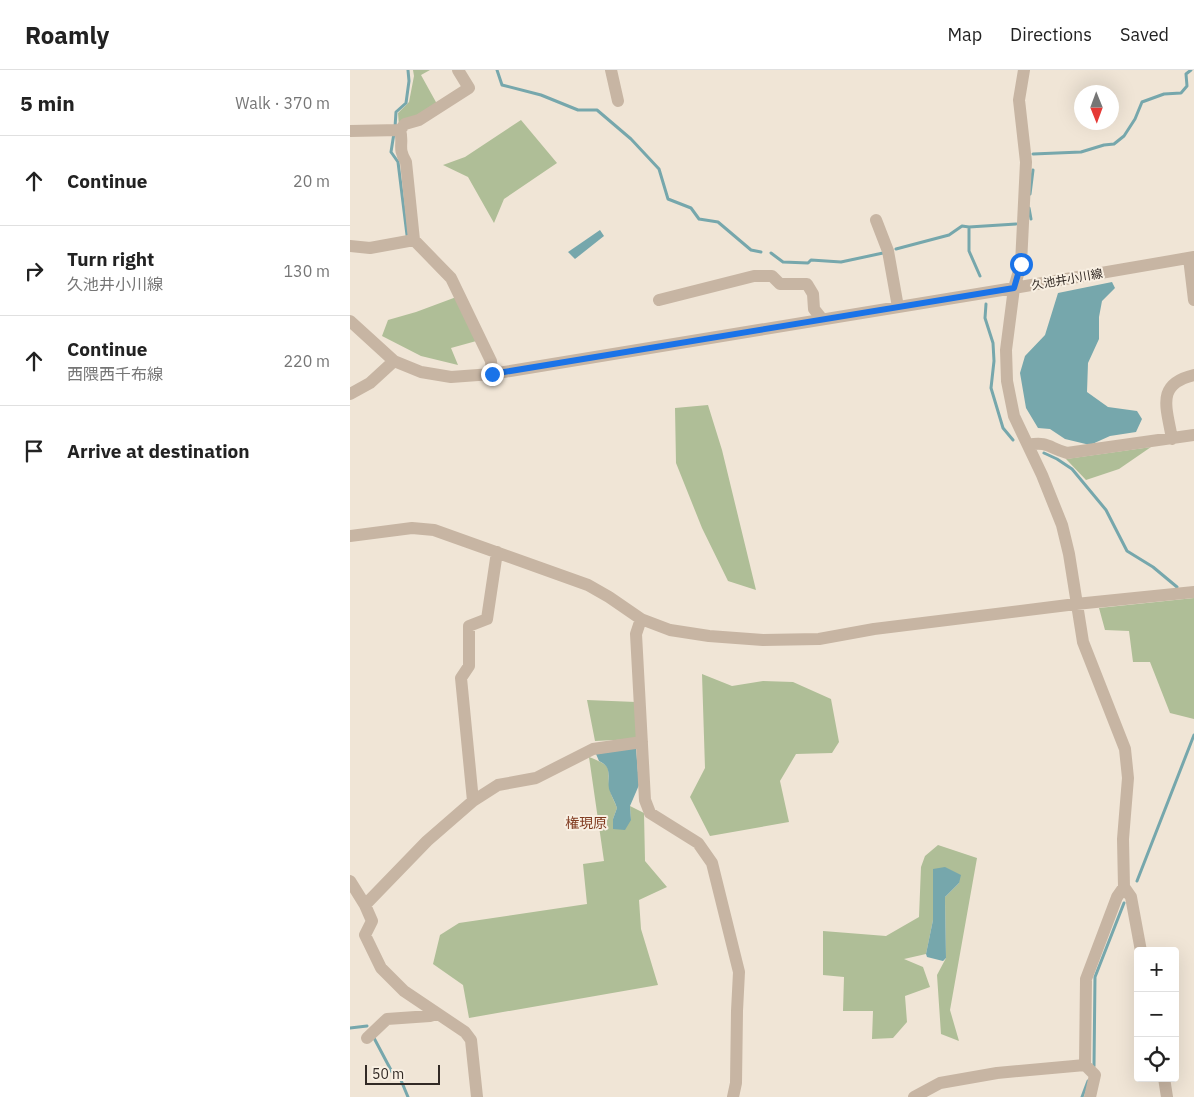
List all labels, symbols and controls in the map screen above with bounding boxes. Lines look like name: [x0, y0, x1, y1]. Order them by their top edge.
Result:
text: Roamly: [25, 19, 109, 51]
text: Map: [947, 23, 982, 46]
text: Directions: [1010, 23, 1092, 46]
text: Saved: [1120, 23, 1169, 46]
north arrow: [1074, 85, 1119, 130]
text: 5 min: [20, 89, 75, 117]
text: Walk · 370 m: [235, 93, 330, 113]
icon: ahead: [20, 167, 48, 195]
text: Continue: [67, 169, 147, 193]
text: 20 m: [293, 171, 330, 191]
text: Turn right: [67, 247, 154, 271]
route start: [1010, 253, 1033, 276]
icon: right: [20, 257, 48, 285]
text: 130 m: [283, 261, 330, 281]
street label: 久池井小川線: [1030, 265, 1104, 293]
text: 久池井小川線: [67, 274, 163, 294]
text: Continue: [67, 337, 147, 361]
icon: ahead: [20, 347, 48, 375]
text: 220 m: [283, 351, 330, 371]
route end: [481, 363, 504, 386]
text: 西隈西千布線: [67, 364, 163, 384]
icon: arrive: [20, 437, 48, 465]
text: Arrive at destination: [67, 439, 250, 463]
district label: 権現原: [565, 814, 607, 832]
map controls: [1134, 947, 1179, 1082]
button: +: [1134, 947, 1179, 992]
button: −: [1134, 992, 1179, 1037]
button: locate: [1134, 1037, 1179, 1082]
scale bar: [365, 1062, 440, 1085]
text: 50 m: [372, 1065, 404, 1083]

